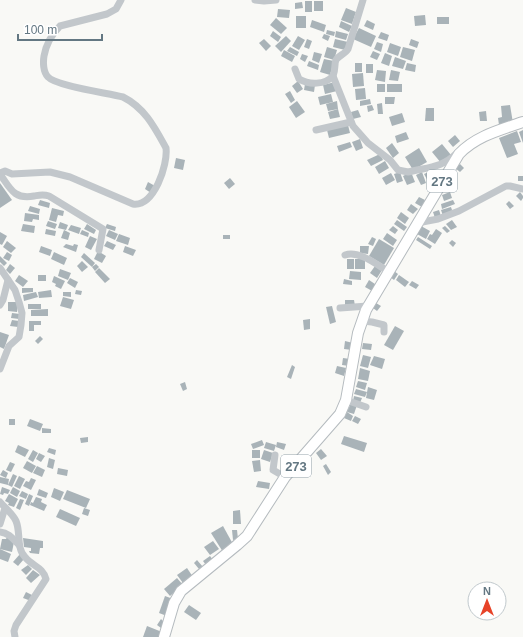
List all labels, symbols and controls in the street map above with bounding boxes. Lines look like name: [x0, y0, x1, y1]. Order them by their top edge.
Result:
scale bar: [18, 16, 102, 42]
text: 100 m: [24, 23, 57, 37]
road number: 273: [427, 170, 457, 192]
road number: 273: [281, 455, 311, 477]
north arrow: [467, 581, 507, 621]
text: N: [483, 585, 491, 597]

